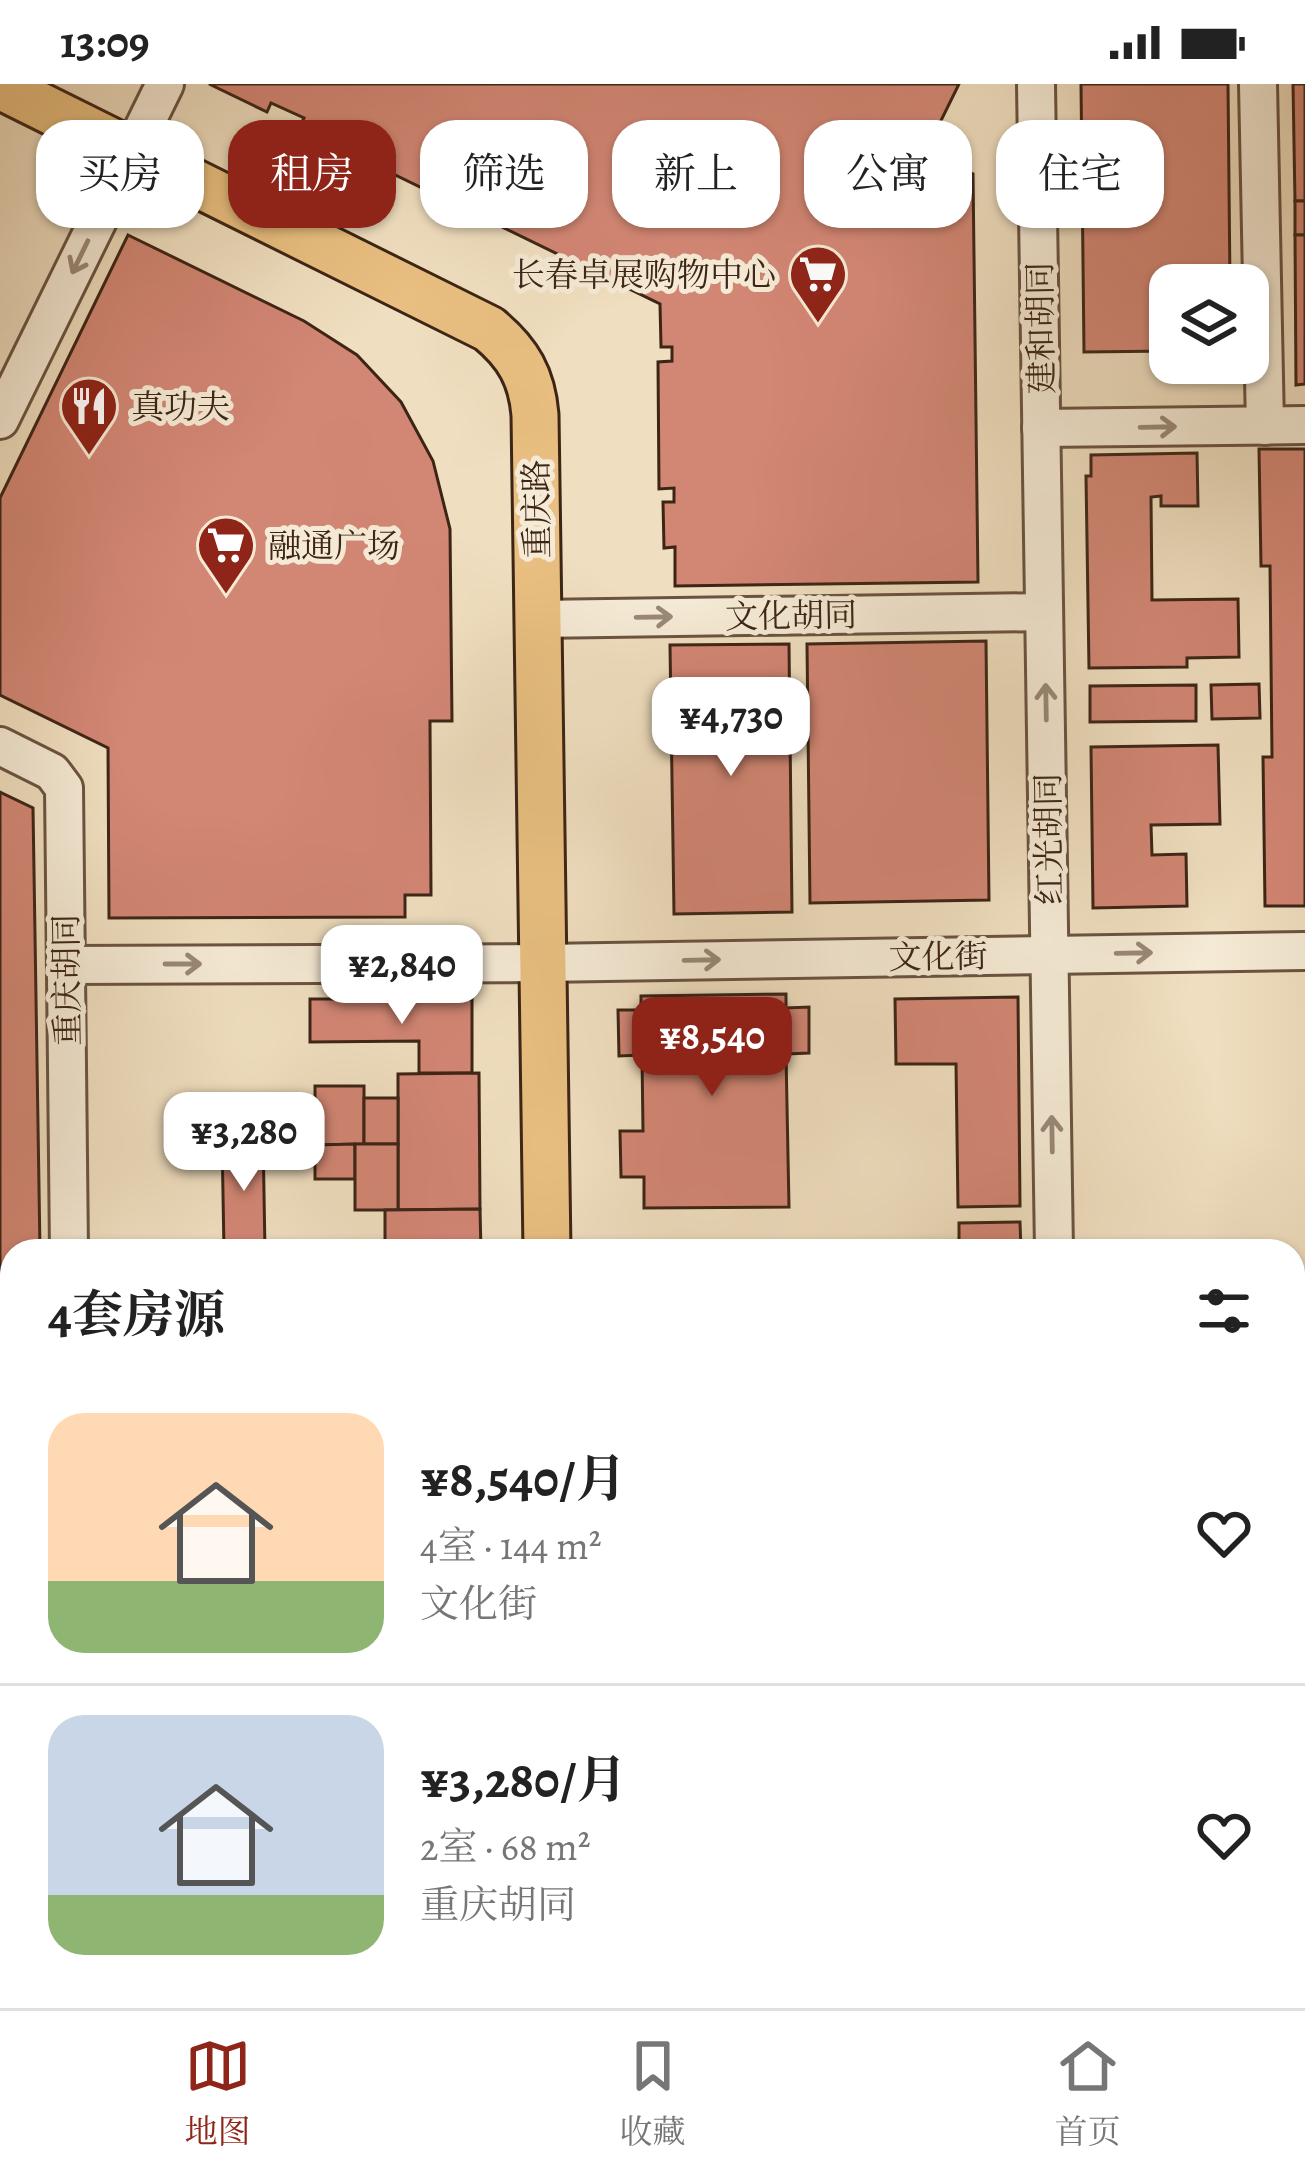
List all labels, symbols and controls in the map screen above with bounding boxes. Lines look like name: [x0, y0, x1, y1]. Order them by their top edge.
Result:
text: 13:09: [60, 11, 150, 73]
chip: 买房: [36, 120, 204, 228]
chip: 租房: [228, 120, 396, 228]
chip: 筛选: [420, 120, 588, 228]
chip: 新上: [612, 120, 780, 228]
chip: 公寓: [804, 120, 972, 228]
chip: 住宅: [996, 120, 1164, 228]
one-way arrow: [68, 238, 90, 274]
supermarket icon: 长春卓展购物中心: [787, 243, 849, 325]
place label: 长春卓展购物中心: [512, 252, 776, 297]
street label: 建和胡同: [1017, 262, 1064, 394]
map controls: [1149, 264, 1269, 384]
button: layers: [1149, 264, 1269, 384]
restaurant icon: 真功夫: [58, 375, 120, 457]
place label: 真功夫: [131, 384, 230, 429]
one-way arrow: [1138, 415, 1177, 438]
street label: 重庆路: [513, 459, 560, 559]
supermarket icon: 融通广场: [195, 514, 257, 596]
place label: 融通广场: [268, 523, 400, 568]
street label: 文化胡同: [725, 592, 857, 639]
one-way arrow: [634, 606, 673, 628]
pin: ¥4,730: [633, 677, 829, 779]
one-way arrow: [1034, 683, 1057, 722]
text: ¥4,730: [679, 689, 783, 742]
street label: 红光胡同: [1025, 773, 1072, 905]
street label: 重庆胡同: [43, 914, 90, 1046]
pin: ¥2,840: [304, 925, 500, 1027]
street label: 文化街: [888, 933, 988, 980]
text: ¥2,840: [348, 937, 456, 990]
one-way arrow: [1114, 942, 1153, 965]
one-way arrow: [682, 949, 721, 971]
one-way arrow: [163, 953, 202, 975]
pin: ¥8,540: [614, 997, 810, 1099]
text: ¥8,540: [659, 1009, 765, 1062]
pin: ¥3,280: [146, 1092, 342, 1194]
text: ¥3,280: [191, 1104, 297, 1157]
one-way arrow: [1041, 1115, 1063, 1154]
icon: filters: [1191, 1278, 1257, 1344]
text: 4套房源: [48, 1280, 225, 1350]
text: ¥8,540/月: [420, 1444, 627, 1514]
icon: home: [144, 1461, 288, 1605]
icon: heart: [1191, 1500, 1257, 1566]
text: 4室 · 144 m²: [420, 1519, 602, 1572]
text: 文化街: [420, 1577, 537, 1630]
text: ¥3,280/月: [420, 1745, 627, 1815]
icon: home: [144, 1763, 288, 1907]
icon: heart: [1191, 1802, 1257, 1868]
text: 2室 · 68 m²: [420, 1820, 591, 1873]
text: 重庆胡同: [420, 1878, 576, 1931]
tab: 地图: [185, 2033, 251, 2154]
tab: 收藏: [620, 2033, 686, 2154]
tab: 首页: [1055, 2033, 1121, 2154]

